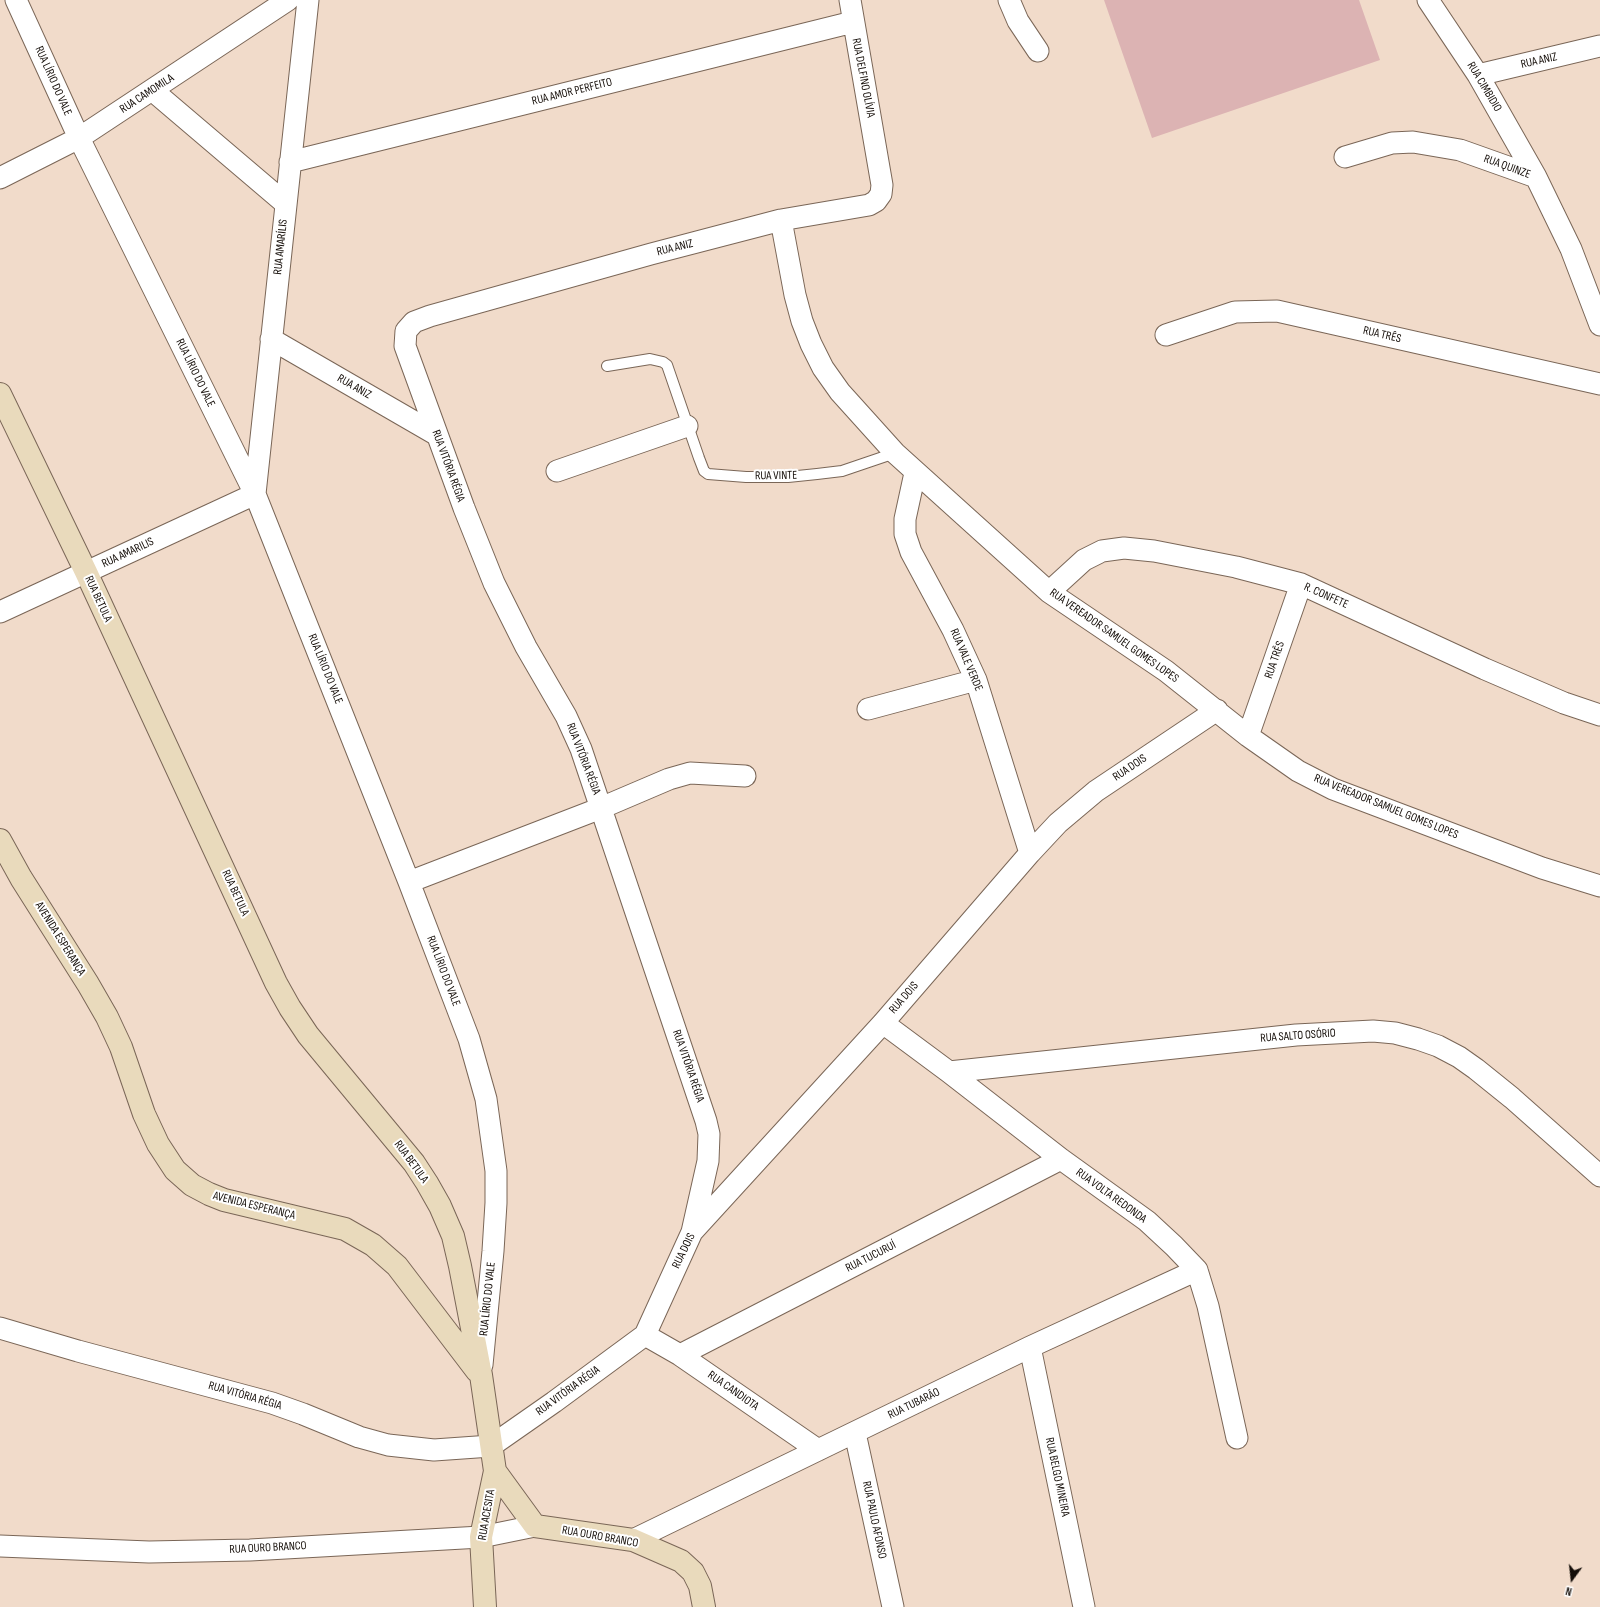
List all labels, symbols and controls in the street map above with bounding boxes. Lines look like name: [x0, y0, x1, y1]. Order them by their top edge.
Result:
street label: RUA DELFINO OLÍVIA: [848, 37, 878, 119]
street label: RUA LÍRIO DO VALE: [31, 44, 75, 118]
street label: RUA ANIZ: [1519, 50, 1559, 72]
street label: RUA CIMBIDIO: [1463, 59, 1505, 115]
street label: RUA CAMOMILA: [117, 71, 177, 117]
street label: RUA AMOR PERFEITO: [530, 75, 614, 109]
street label: RUA QUINZE: [1482, 152, 1532, 182]
street label: RUA AMARÍLIS: [271, 219, 291, 275]
street label: RUA ANIZ: [655, 237, 695, 259]
street label: RUA TRÊS: [1361, 324, 1403, 346]
street label: RUA LÍRIO DO VALE: [172, 336, 218, 410]
street label: RUA ANIZ: [334, 372, 374, 402]
street label: RUA VITÓRIA RÉGIA: [428, 428, 468, 504]
street label: RUA VINTE: [755, 468, 797, 484]
street label: RUA AMARILIS: [100, 535, 156, 571]
street label: RUA BETULA: [81, 574, 115, 624]
street label: R. CONFETE: [1302, 580, 1350, 612]
street label: RUA VEREADOR SAMUEL GOMES LOPES: [1047, 586, 1181, 686]
street label: RUA VALE VERDE: [946, 627, 986, 693]
street label: RUA LÍRIO DO VALE: [304, 632, 346, 706]
street label: RUA TRÊS: [1262, 639, 1288, 681]
street label: RUA VITÓRIA RÉGIA: [563, 721, 603, 797]
street label: RUA DOIS: [1110, 751, 1150, 785]
street label: RUA VEREADOR SAMUEL GOMES LOPES: [1312, 771, 1460, 843]
street label: RUA BETULA: [218, 868, 252, 918]
street label: AVENIDA ESPERANÇA: [32, 899, 88, 979]
street label: RUA LÍRIO DO VALE: [423, 934, 463, 1008]
street label: RUA DOIS: [886, 979, 922, 1017]
street label: RUA SALTO OSÓRIO: [1260, 1026, 1336, 1046]
street label: RUA VITÓRIA RÉGIA: [669, 1028, 707, 1104]
street label: RUA BETULA: [391, 1138, 431, 1186]
street label: RUA VOLTA REDONDA: [1073, 1165, 1149, 1227]
street label: AVENIDA ESPERANÇA: [211, 1189, 297, 1223]
street label: RUA DOIS: [669, 1231, 699, 1271]
street label: RUA TUCURUÍ: [843, 1238, 899, 1276]
street label: RUA LÍRIO DO VALE: [477, 1261, 499, 1337]
street label: RUA VITÓRIA RÉGIA: [533, 1363, 603, 1419]
street label: RUA CANDIOTA: [705, 1368, 761, 1414]
street label: RUA VITÓRIA RÉGIA: [207, 1379, 283, 1413]
street label: RUA TUBARÃO: [886, 1385, 942, 1423]
street label: RUA BELGO MINEIRA: [1042, 1436, 1072, 1518]
street label: RUA PAULO AFONSO: [859, 1480, 889, 1560]
street label: RUA ACESITA: [475, 1489, 499, 1541]
street label: RUA OURO BRANCO: [561, 1523, 639, 1551]
street label: RUA OURO BRANCO: [229, 1539, 307, 1557]
north arrow: [1552, 1559, 1592, 1599]
text: N: [1564, 1584, 1573, 1598]

